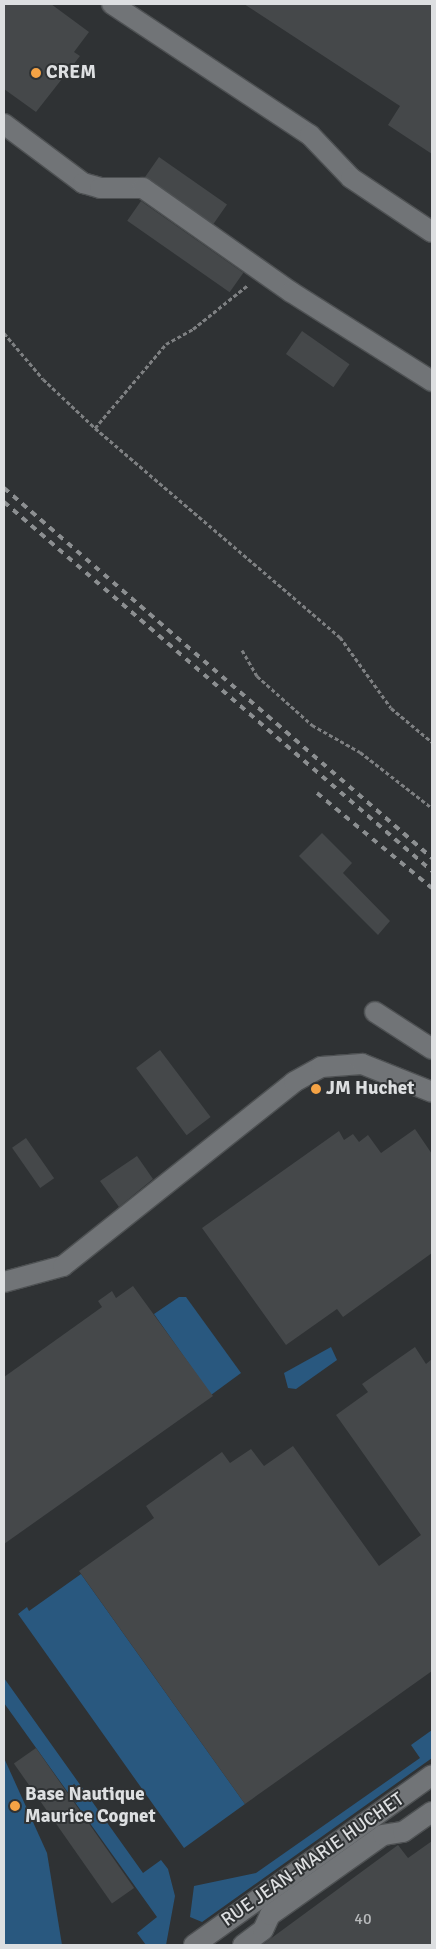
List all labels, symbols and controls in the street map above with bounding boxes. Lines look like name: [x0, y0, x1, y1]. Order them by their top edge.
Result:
place label: CREM: [46, 62, 96, 84]
marker: CREM: [30, 67, 42, 79]
place label: JM Huchet: [326, 1078, 414, 1100]
marker: JM Huchet: [310, 1083, 322, 1095]
place label: Base Nautique Maurice Cognet: [25, 1784, 156, 1828]
street label: RUE JEAN-MARIE HUCHET: [217, 1788, 409, 1932]
marker: Base Nautique Maurice Cognet: [9, 1800, 21, 1812]
house number: 40: [354, 1909, 372, 1929]

